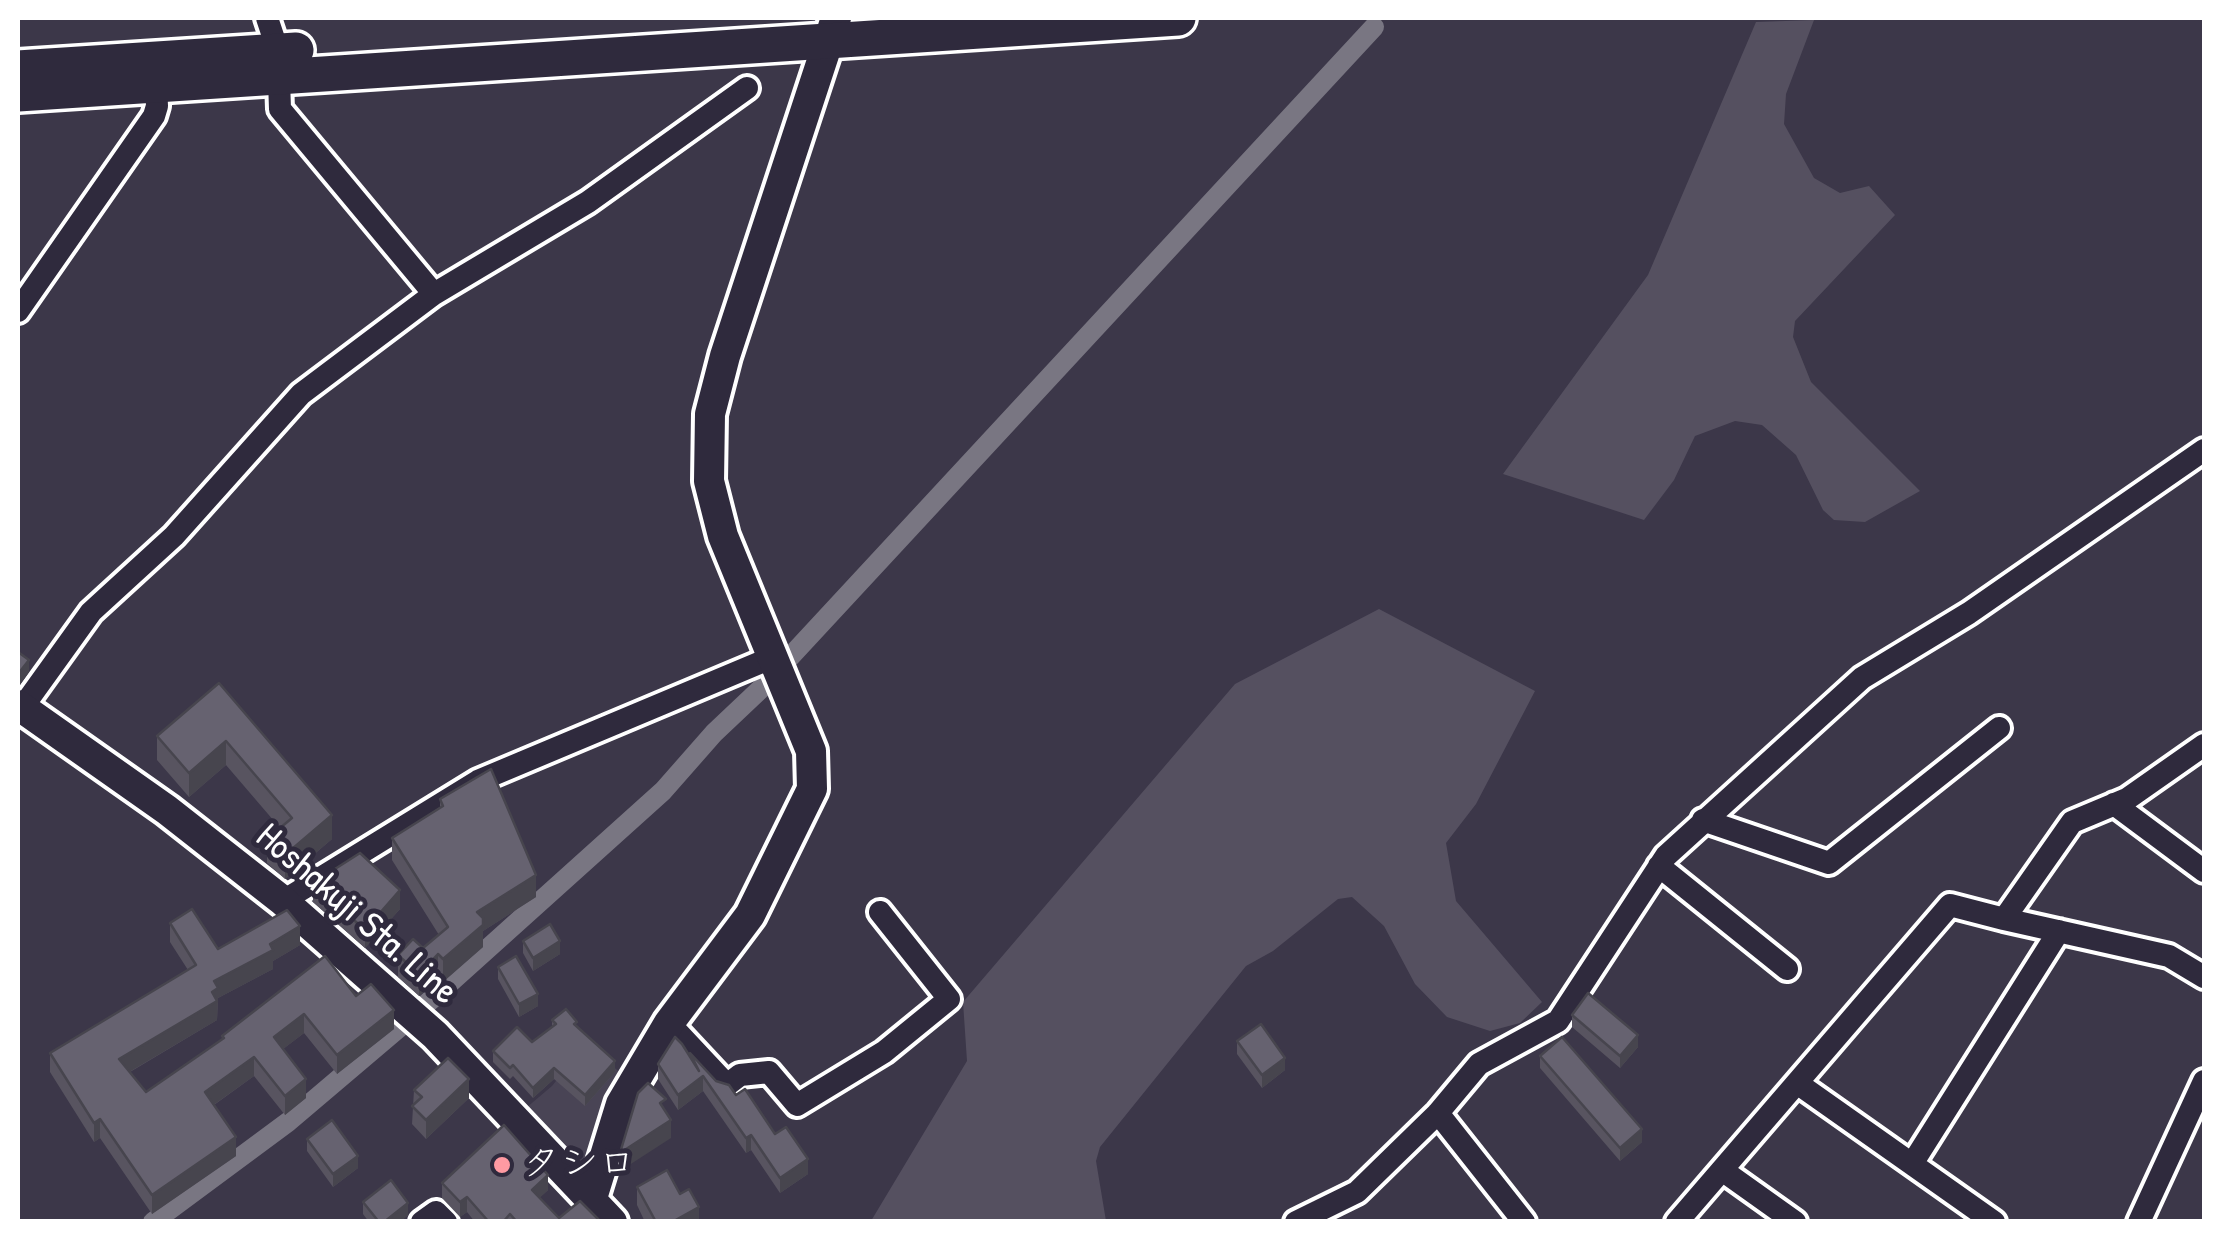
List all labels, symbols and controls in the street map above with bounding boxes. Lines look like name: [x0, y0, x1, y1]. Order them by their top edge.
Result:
street label: Hoshakuji Sta. Line: [246, 815, 466, 1015]
place label: タシロ: [522, 1142, 636, 1188]
marker: タシロ: [491, 1154, 513, 1176]

